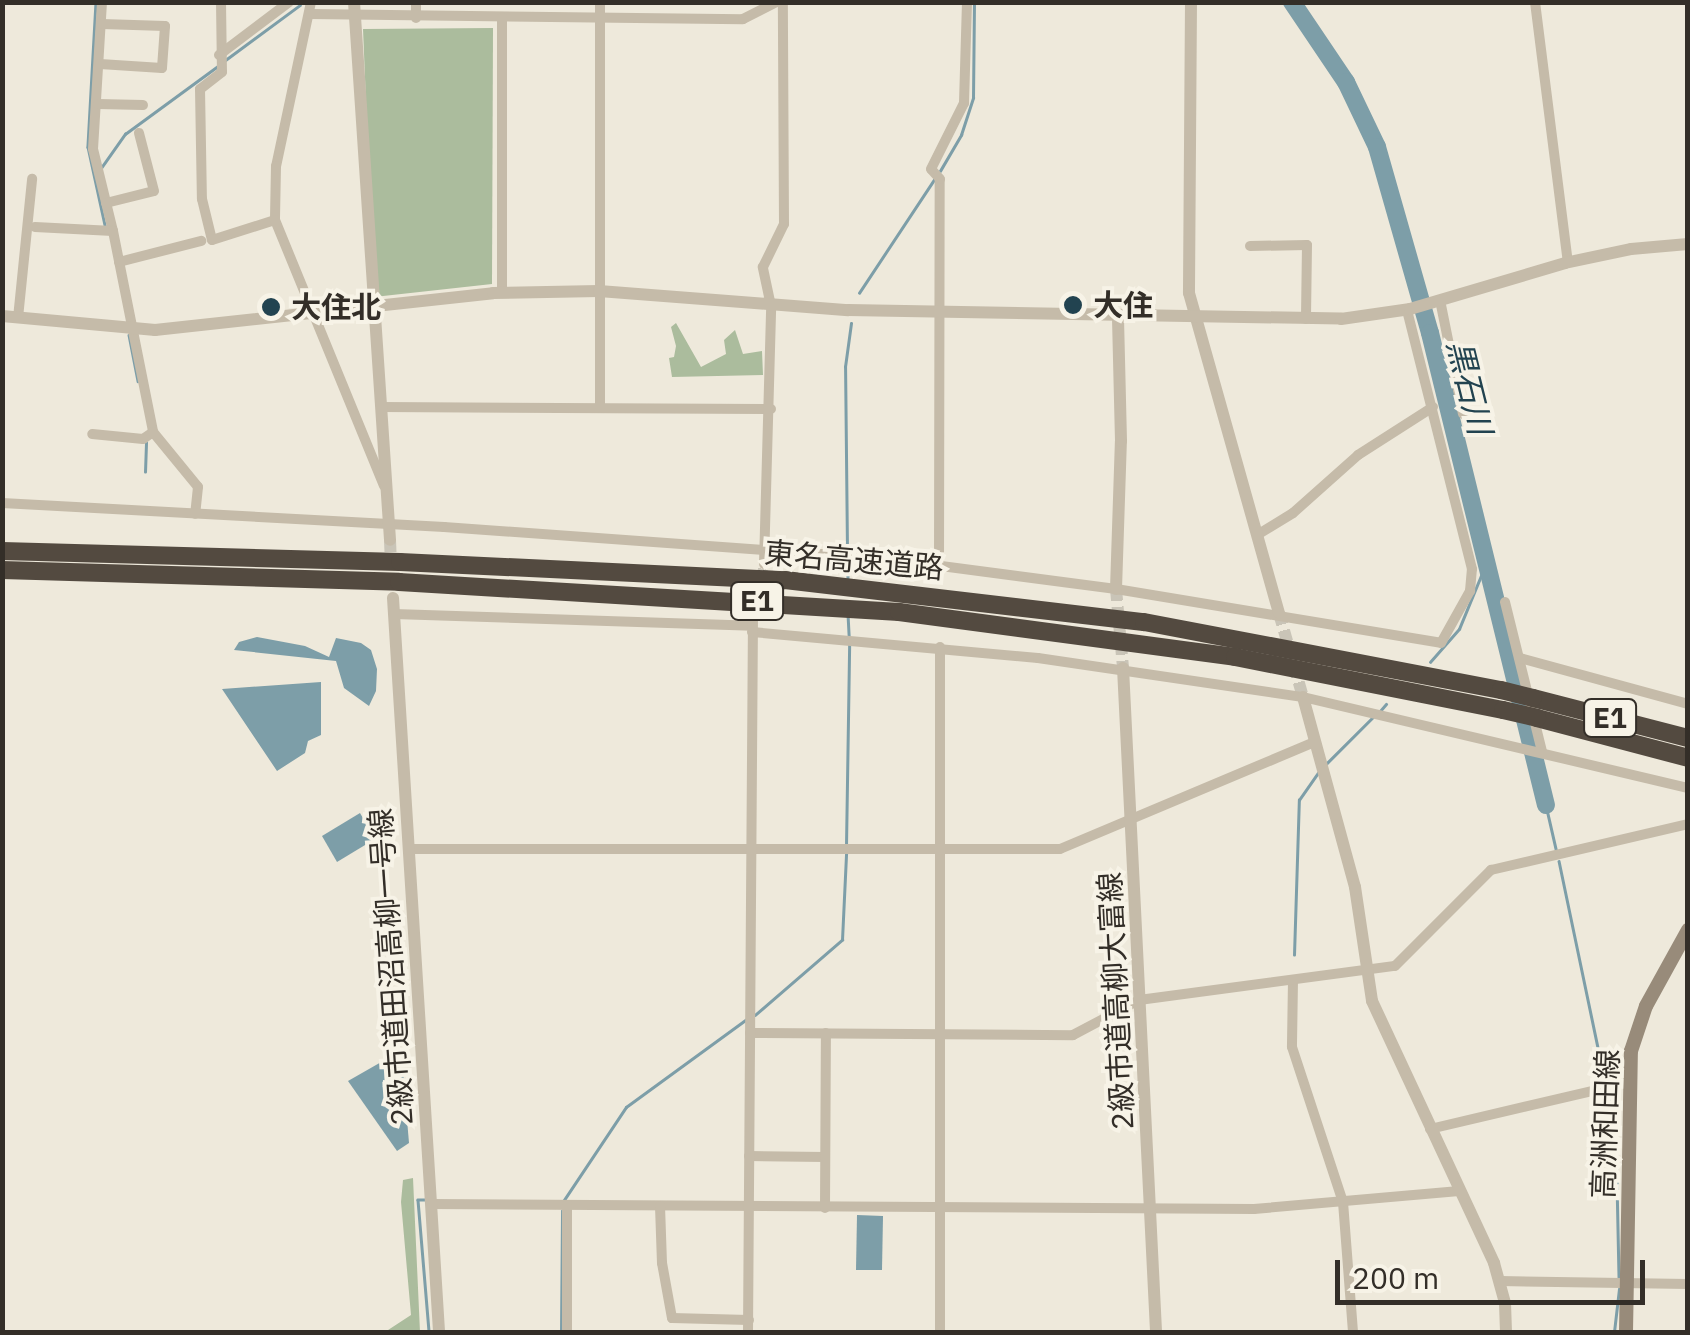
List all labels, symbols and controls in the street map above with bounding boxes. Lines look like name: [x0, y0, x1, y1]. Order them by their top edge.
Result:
place label: 大住: [1093, 287, 1153, 323]
place label: 大住北: [291, 289, 381, 325]
marker: 大住: [1062, 294, 1084, 316]
marker: 大住北: [260, 296, 282, 318]
water label: 黒石川: [1440, 336, 1500, 438]
street label: 東名高速道路: [763, 534, 945, 586]
road number: E1: [730, 578, 784, 624]
road number: E1: [1582, 695, 1638, 741]
street label: 2級市道田沼高柳一号線: [362, 807, 420, 1127]
street label: 2級市道高柳大富線: [1091, 871, 1141, 1131]
street label: 高洲和田線: [1584, 1048, 1626, 1200]
scale bar: [1340, 1240, 1650, 1302]
text: 200 m: [1352, 1258, 1439, 1297]

